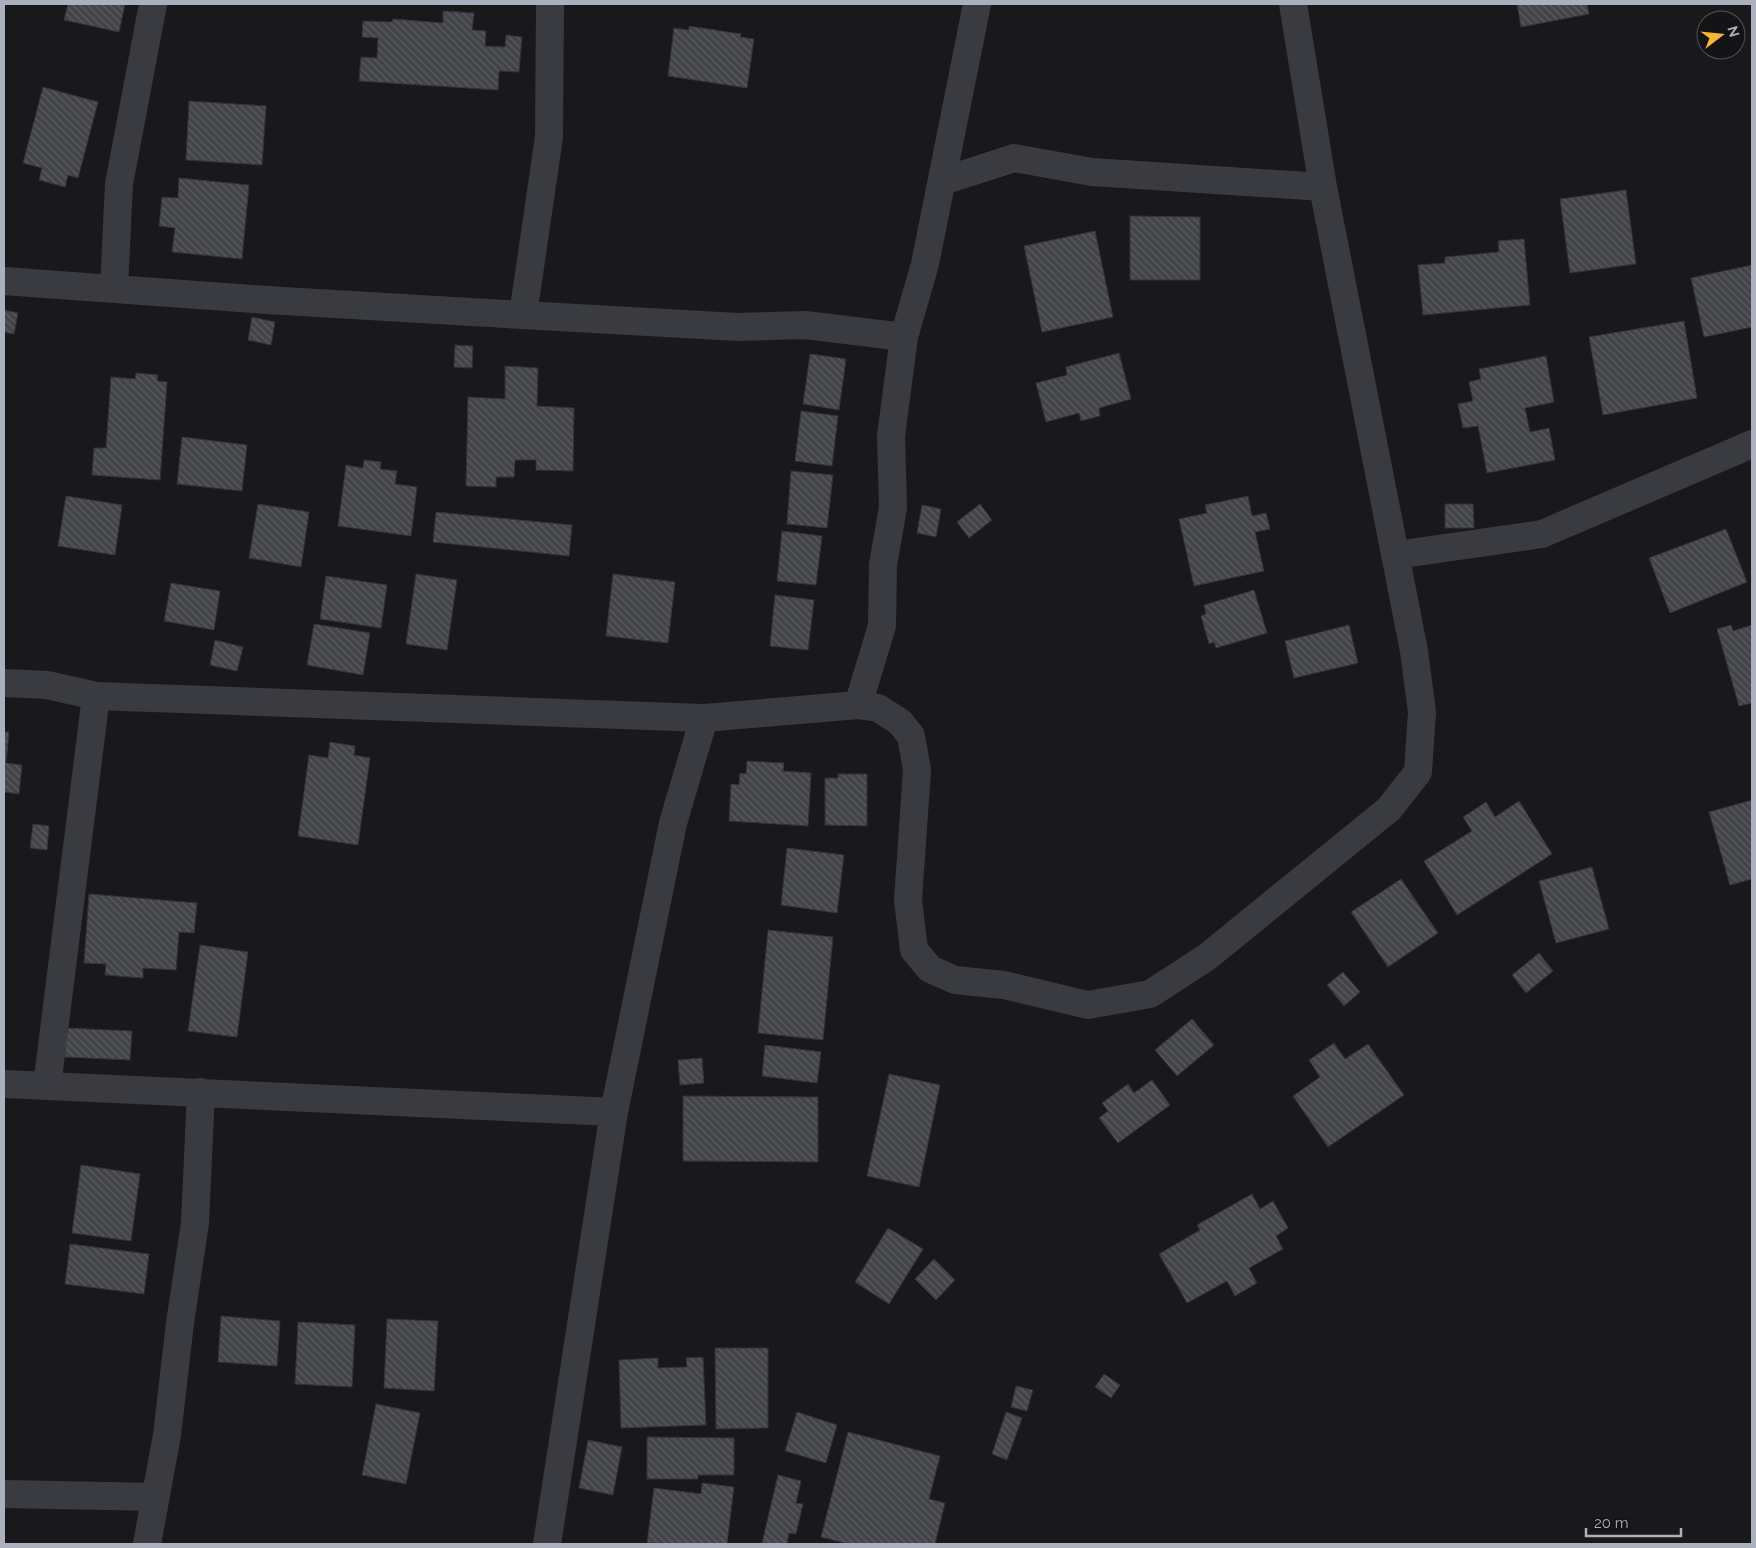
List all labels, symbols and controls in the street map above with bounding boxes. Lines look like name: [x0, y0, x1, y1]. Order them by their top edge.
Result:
north arrow: [1696, 10, 1746, 60]
text: N: [1724, 24, 1743, 39]
scale bar: [1586, 1506, 1681, 1538]
text: 20 m: [1594, 1514, 1629, 1532]

